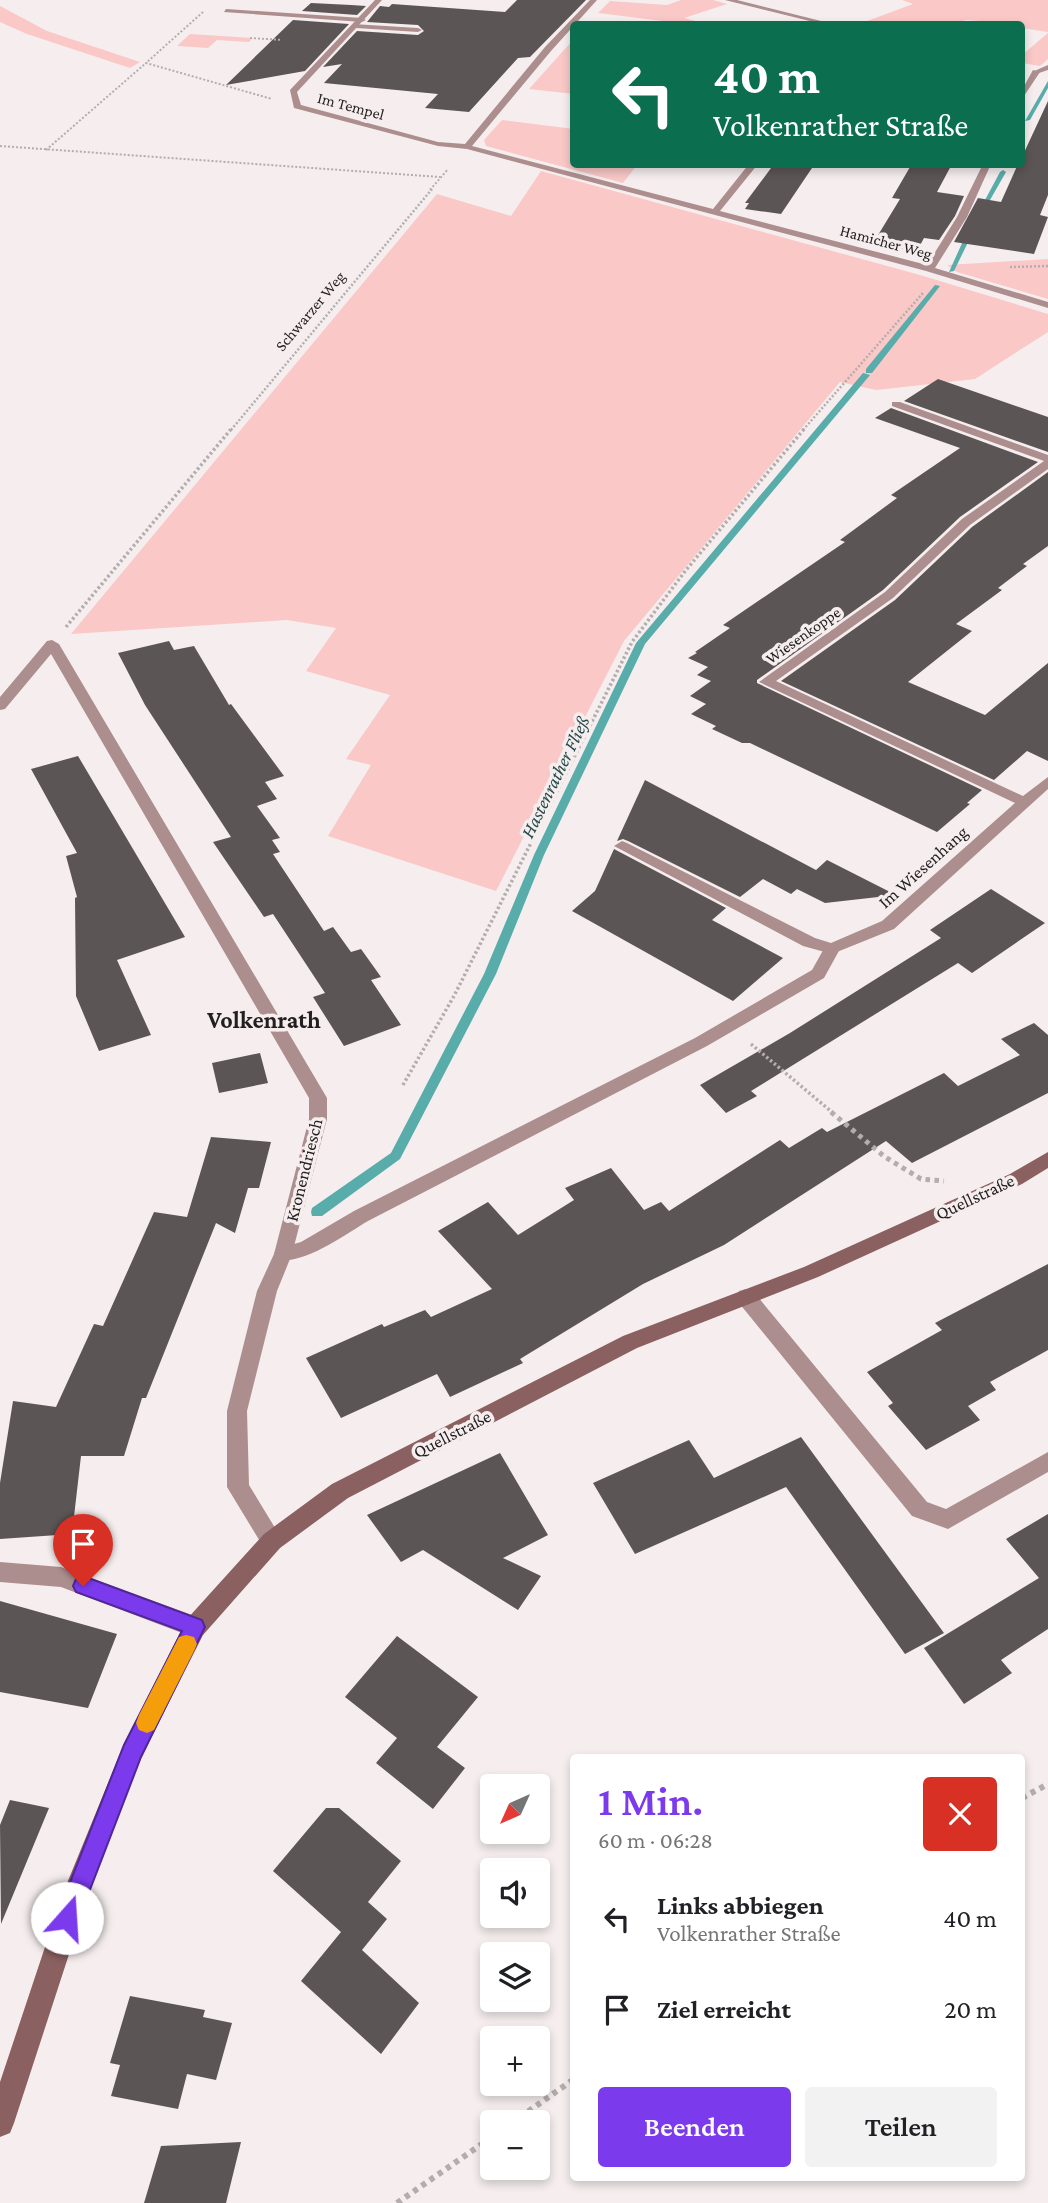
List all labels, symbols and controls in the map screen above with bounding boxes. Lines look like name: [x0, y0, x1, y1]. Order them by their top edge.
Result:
icon: left: [598, 49, 689, 140]
text: 40 m: [713, 49, 820, 104]
street label: Im Tempel: [316, 89, 386, 124]
text: Volkenrather Straße: [713, 107, 968, 143]
street label: Hamicher Weg: [838, 222, 934, 263]
street label: Schwarzer Weg: [272, 268, 349, 355]
street label: Wiesenkoppe: [763, 603, 844, 668]
water label: Hastenrather Fließ: [517, 713, 593, 841]
street label: Im Wiesenhang: [874, 822, 972, 912]
district label: Volkenrath: [206, 1006, 321, 1033]
street label: Kronendriesch: [282, 1116, 326, 1223]
street label: Quellstraße: [933, 1170, 1018, 1224]
street label: Quellstraße: [410, 1406, 494, 1462]
pin: [53, 1514, 113, 1586]
icon: arrive: [64, 1525, 102, 1563]
north arrow: [480, 1774, 550, 1844]
map controls: [480, 1774, 550, 2180]
text: 1 Min.: [598, 1777, 703, 1824]
button: close: [923, 1777, 997, 1851]
text: 60 m · 06:28: [598, 1827, 713, 1853]
button: sound: [480, 1858, 550, 1928]
position arrow: [30, 1881, 104, 1955]
text: Links abbiegen: [657, 1891, 824, 1920]
icon: left: [598, 1900, 636, 1938]
text: 40 m: [943, 1904, 997, 1933]
text: Volkenrather Straße: [657, 1920, 840, 1946]
button: layers: [480, 1942, 550, 2012]
icon: arrive: [598, 1991, 636, 2029]
text: Ziel erreicht: [657, 1995, 791, 2024]
text: 20 m: [944, 1995, 997, 2024]
button: +: [480, 2026, 550, 2096]
button: Beenden: [598, 2087, 791, 2167]
button: Teilen: [805, 2087, 997, 2167]
button: −: [480, 2110, 550, 2180]

